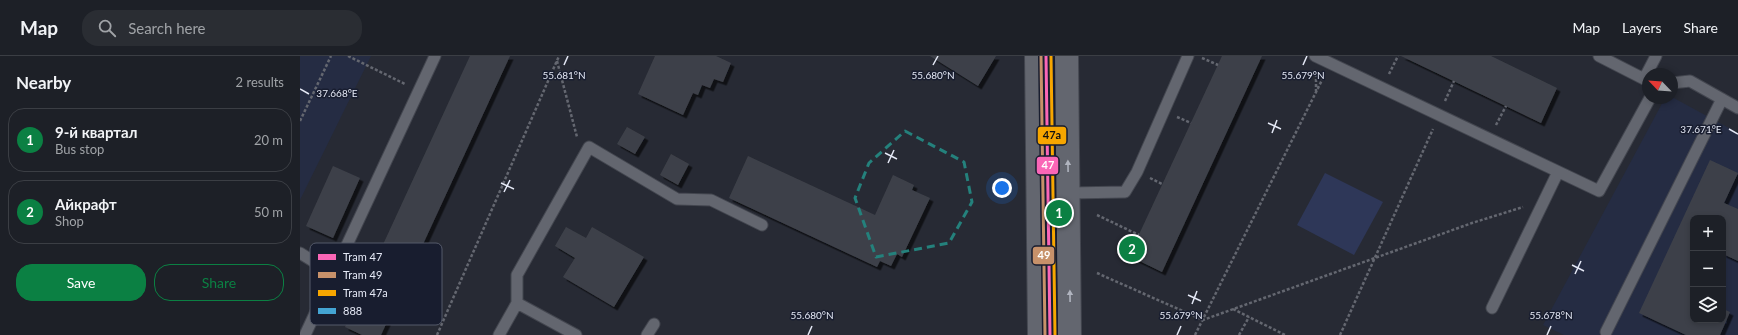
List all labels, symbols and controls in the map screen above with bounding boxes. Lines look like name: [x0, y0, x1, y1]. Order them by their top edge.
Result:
search box: [82, 10, 362, 46]
text: Map: [20, 16, 58, 39]
icon: search: [96, 17, 118, 39]
text: Search here: [128, 19, 206, 37]
text: Map: [1572, 19, 1600, 36]
text: Layers: [1622, 19, 1662, 36]
text: Share: [1684, 19, 1718, 36]
north arrow: [1642, 68, 1678, 104]
text: 55.681°N: [542, 69, 586, 81]
text: 55.680°N: [911, 69, 955, 81]
text: 55.679°N: [1281, 69, 1325, 81]
text: Nearby: [16, 72, 71, 93]
text: 2 results: [236, 74, 284, 90]
text: 37.668°E: [316, 87, 358, 99]
text: 9-й квартал: [55, 123, 138, 141]
text: 37.671°E: [1680, 123, 1722, 135]
line badge: 47а: [1037, 126, 1067, 145]
text: 47а: [1043, 128, 1061, 141]
text: 1: [26, 132, 34, 148]
text: 20 m: [254, 132, 283, 148]
text: Bus stop: [55, 141, 104, 157]
line badge: 47: [1036, 156, 1059, 175]
text: 47: [1042, 158, 1054, 171]
one-way arrow: [1065, 159, 1071, 172]
your location: [992, 178, 1012, 198]
text: Айкрафт: [55, 195, 117, 213]
pin: 1: [1046, 198, 1072, 228]
text: 2: [26, 204, 34, 220]
text: 50 m: [254, 204, 283, 220]
text: Shop: [55, 213, 84, 229]
map controls: [1690, 215, 1726, 323]
button: +: [1690, 215, 1726, 251]
pin: 2: [1119, 234, 1145, 264]
legend: [310, 243, 442, 325]
line badge: 49: [1032, 246, 1055, 265]
text: 49: [1038, 248, 1050, 261]
text: Tram 47: [343, 250, 382, 263]
button: −: [1690, 251, 1726, 287]
button: Save: [16, 264, 146, 301]
button: Share: [154, 264, 284, 301]
text: Tram 49: [343, 268, 382, 281]
text: Tram 47а: [343, 286, 388, 299]
button: layers: [1690, 287, 1726, 323]
one-way arrow: [1067, 289, 1073, 302]
text: 888: [343, 304, 362, 317]
text: 55.680°N: [790, 309, 834, 321]
text: 55.679°N: [1159, 309, 1203, 321]
text: 55.678°N: [1529, 309, 1573, 321]

